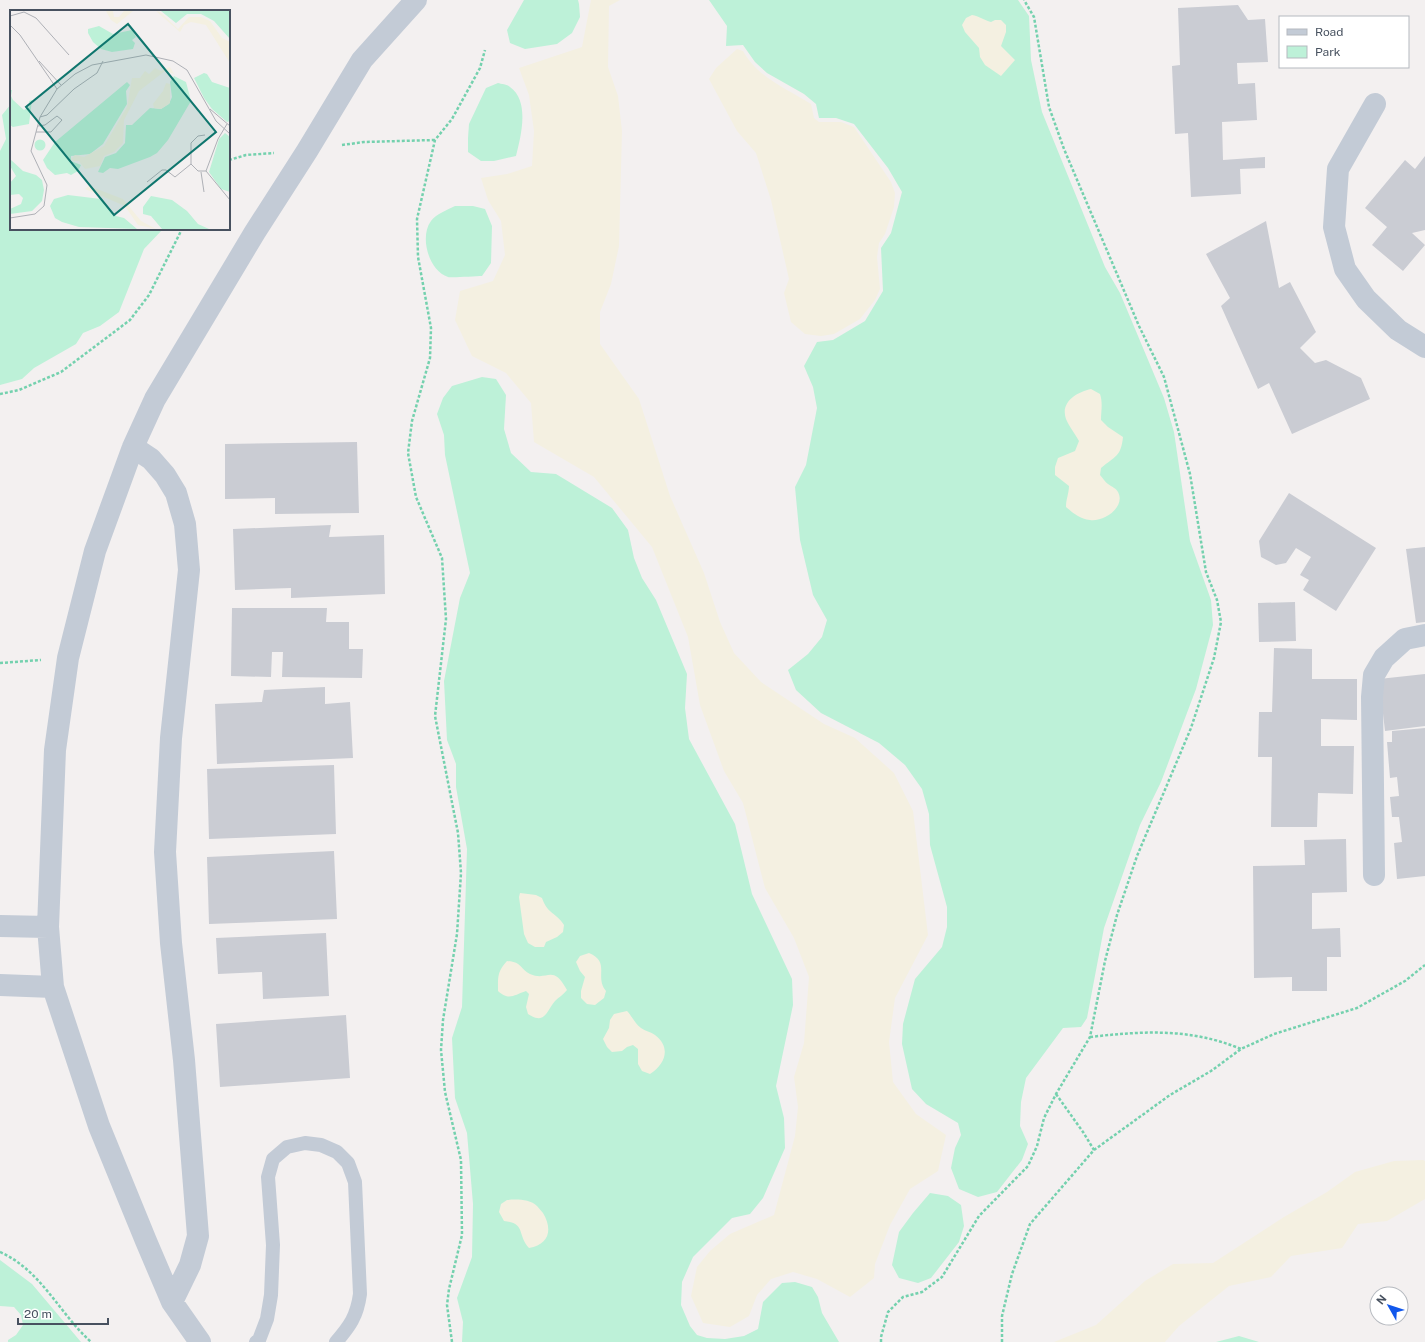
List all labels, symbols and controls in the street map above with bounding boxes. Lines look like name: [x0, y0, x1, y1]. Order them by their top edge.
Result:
inset map: [10, 10, 230, 230]
legend: [1279, 16, 1409, 68]
text: Road: [1315, 25, 1343, 39]
text: Park: [1315, 45, 1341, 59]
north arrow: [1369, 1286, 1409, 1326]
text: N: [1374, 1293, 1389, 1307]
scale bar: [18, 1300, 108, 1326]
text: 20 m: [24, 1307, 52, 1321]

